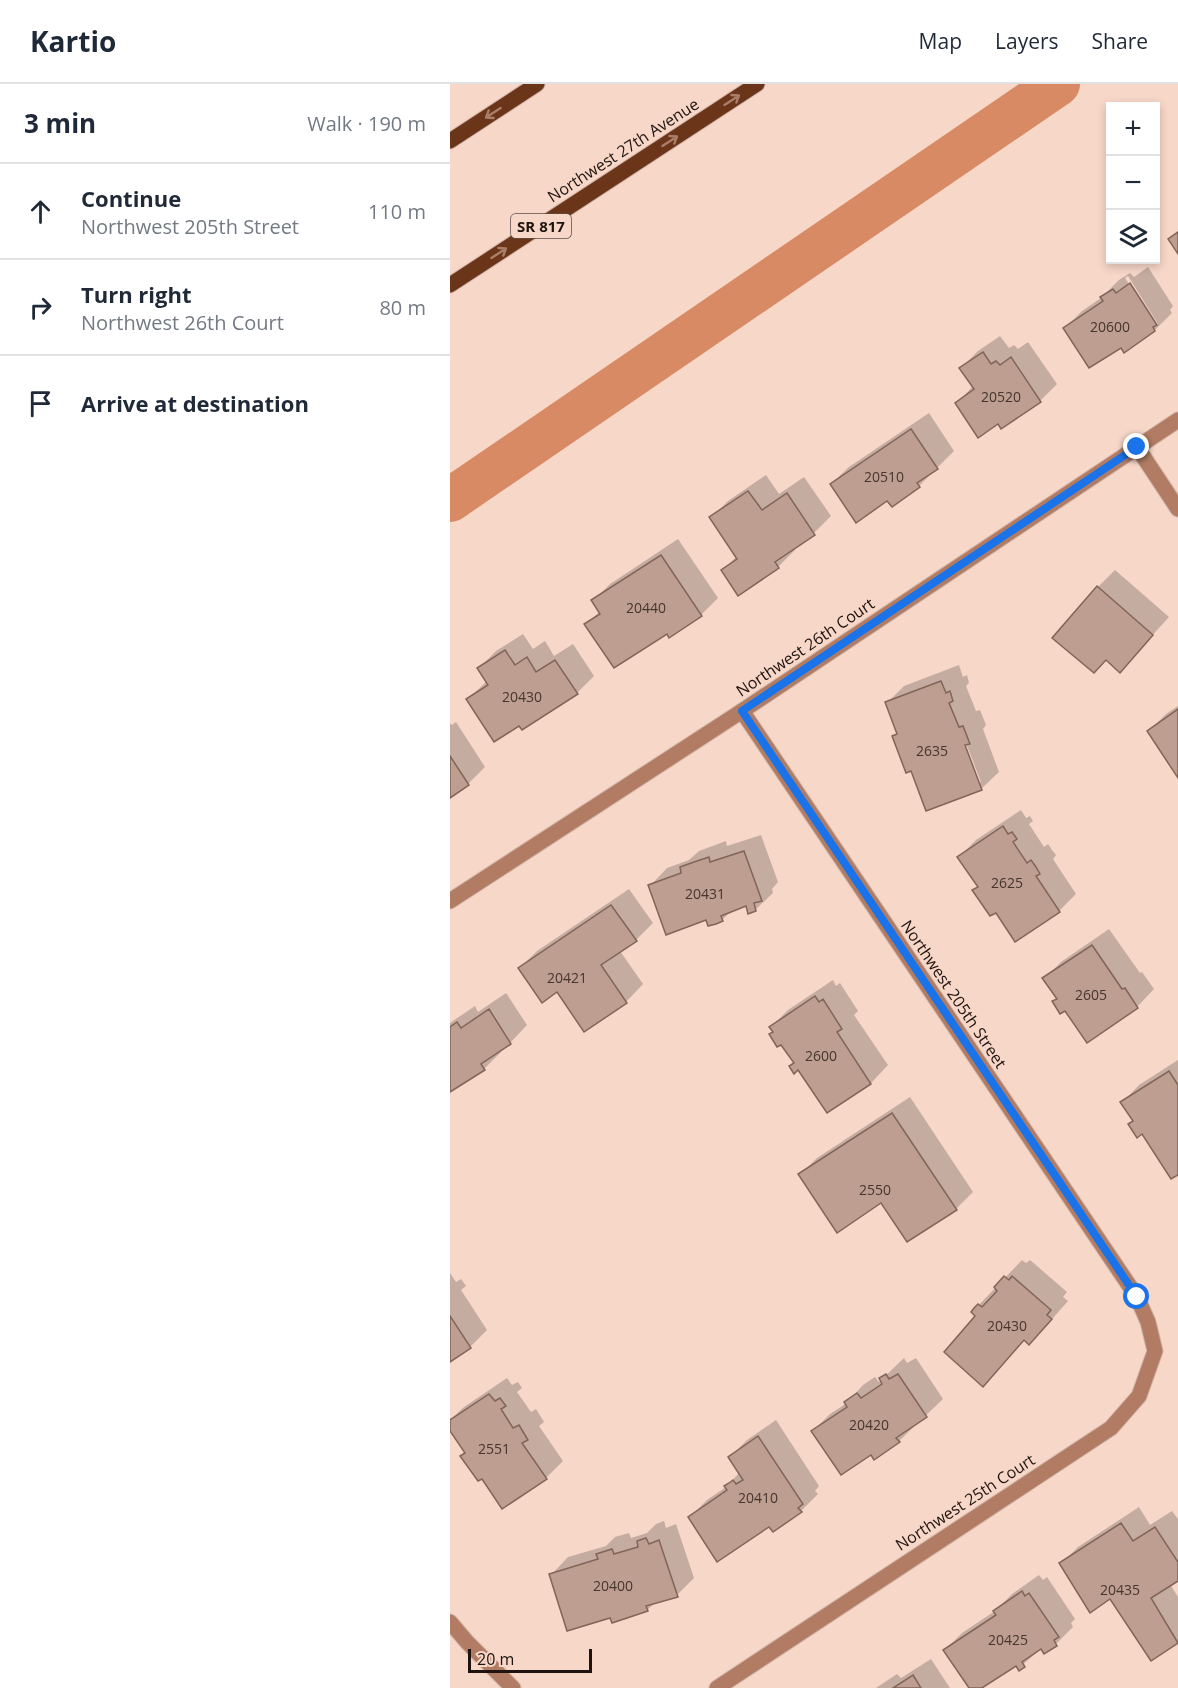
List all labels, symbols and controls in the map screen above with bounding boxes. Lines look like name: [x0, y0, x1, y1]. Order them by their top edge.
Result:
text: Kartio: [30, 22, 116, 60]
text: Map: [919, 27, 962, 55]
text: Layers: [995, 27, 1059, 55]
text: Share: [1092, 27, 1148, 55]
street label: Northwest 27th Avenue: [543, 93, 703, 207]
one-way arrow: [724, 94, 740, 106]
map controls: [1106, 102, 1160, 264]
button: +: [1106, 102, 1160, 156]
text: 3 min: [24, 105, 96, 141]
one-way arrow: [485, 106, 502, 119]
text: Walk · 190 m: [307, 110, 426, 137]
one-way arrow: [661, 135, 678, 147]
button: −: [1106, 156, 1160, 210]
text: Continue: [81, 183, 181, 213]
icon: ahead: [24, 195, 57, 228]
text: 110 m: [368, 198, 426, 225]
button: layers: [1106, 210, 1160, 264]
text: Northwest 205th Street: [81, 213, 299, 240]
road number: SR 817: [511, 214, 571, 238]
one-way arrow: [490, 247, 507, 259]
text: Turn right: [81, 279, 192, 309]
icon: right: [24, 291, 57, 324]
text: 80 m: [379, 294, 426, 321]
text: Northwest 26th Court: [81, 309, 284, 336]
house number: 20600: [1090, 317, 1130, 336]
icon: arrive: [24, 387, 57, 420]
house number: 20520: [981, 387, 1021, 406]
text: Arrive at destination: [81, 388, 309, 418]
route end: [1123, 433, 1149, 459]
house number: 20510: [864, 467, 904, 486]
street label: Northwest 26th Court: [732, 592, 879, 702]
house number: 20440: [626, 598, 666, 617]
house number: 20430: [502, 687, 542, 706]
house number: 2635: [916, 741, 948, 760]
house number: 2625: [991, 873, 1023, 892]
house number: 20431: [685, 884, 725, 903]
street label: Northwest 205th Street: [896, 916, 1012, 1073]
house number: 20421: [547, 968, 587, 987]
house number: 2605: [1075, 985, 1107, 1004]
house number: 2600: [805, 1046, 837, 1065]
house number: 2550: [859, 1180, 891, 1199]
route start: [1123, 1283, 1149, 1309]
house number: 20430: [987, 1316, 1027, 1335]
house number: 20420: [849, 1415, 889, 1434]
house number: 2551: [478, 1439, 510, 1458]
street label: Northwest 25th Court: [891, 1448, 1039, 1555]
house number: 20410: [738, 1488, 778, 1507]
house number: 20400: [593, 1576, 633, 1595]
house number: 20435: [1100, 1580, 1140, 1599]
house number: 20425: [988, 1630, 1028, 1649]
scale bar: [468, 1646, 592, 1674]
text: 20 m: [477, 1648, 514, 1670]

